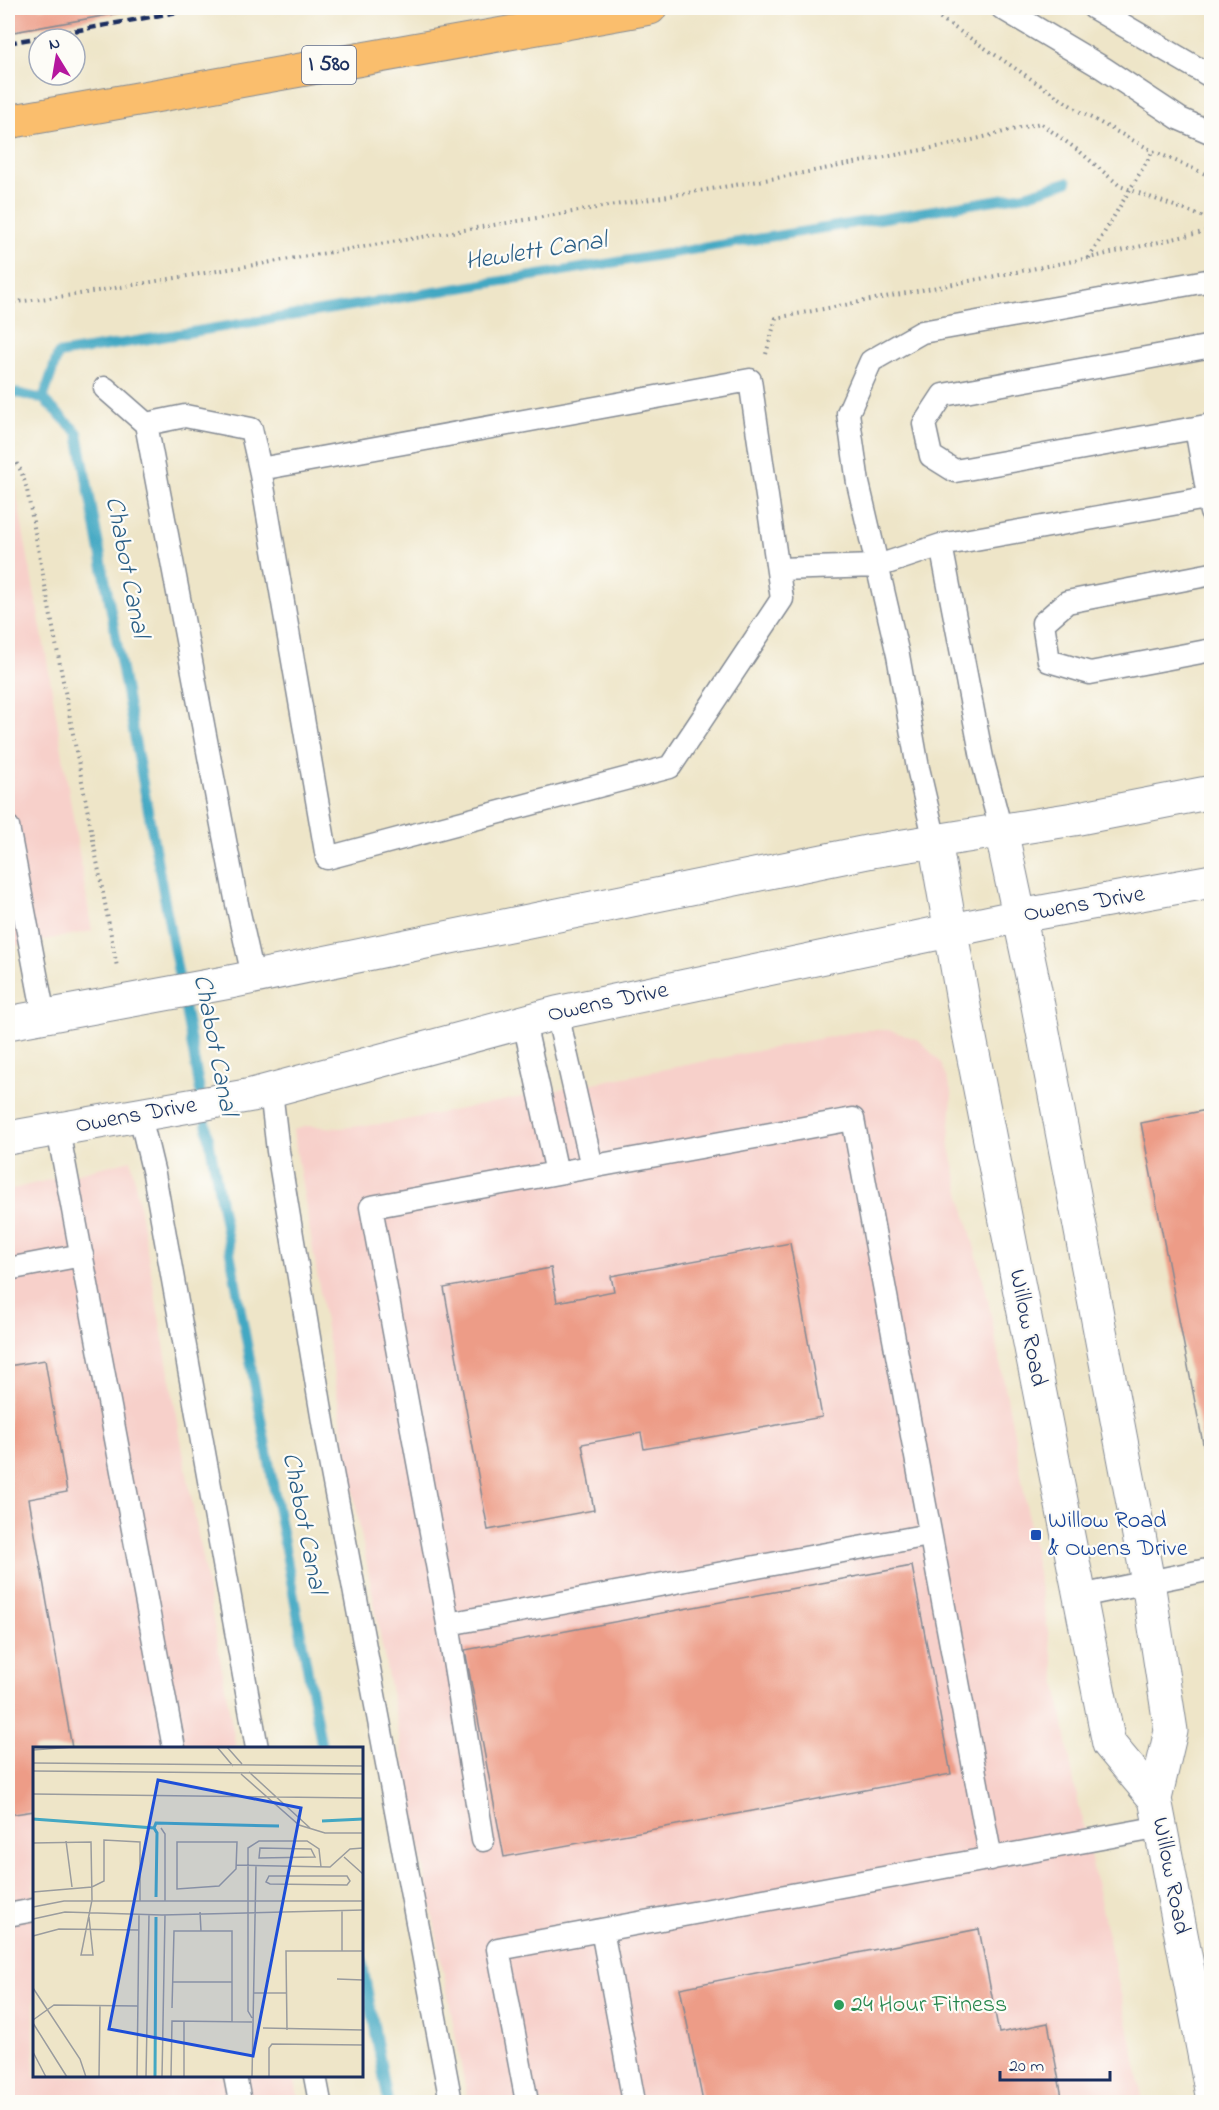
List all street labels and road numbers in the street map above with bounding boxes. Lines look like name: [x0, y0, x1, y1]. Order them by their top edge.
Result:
road number: I 580: [302, 46, 356, 84]
street label: Owens Drive: [1021, 877, 1148, 933]
street label: Owens Drive: [544, 973, 672, 1033]
street label: Owens Drive: [73, 1088, 200, 1144]
street label: Willow Road: [999, 1266, 1056, 1390]
street label: Willow Road: [1142, 1814, 1199, 1938]

